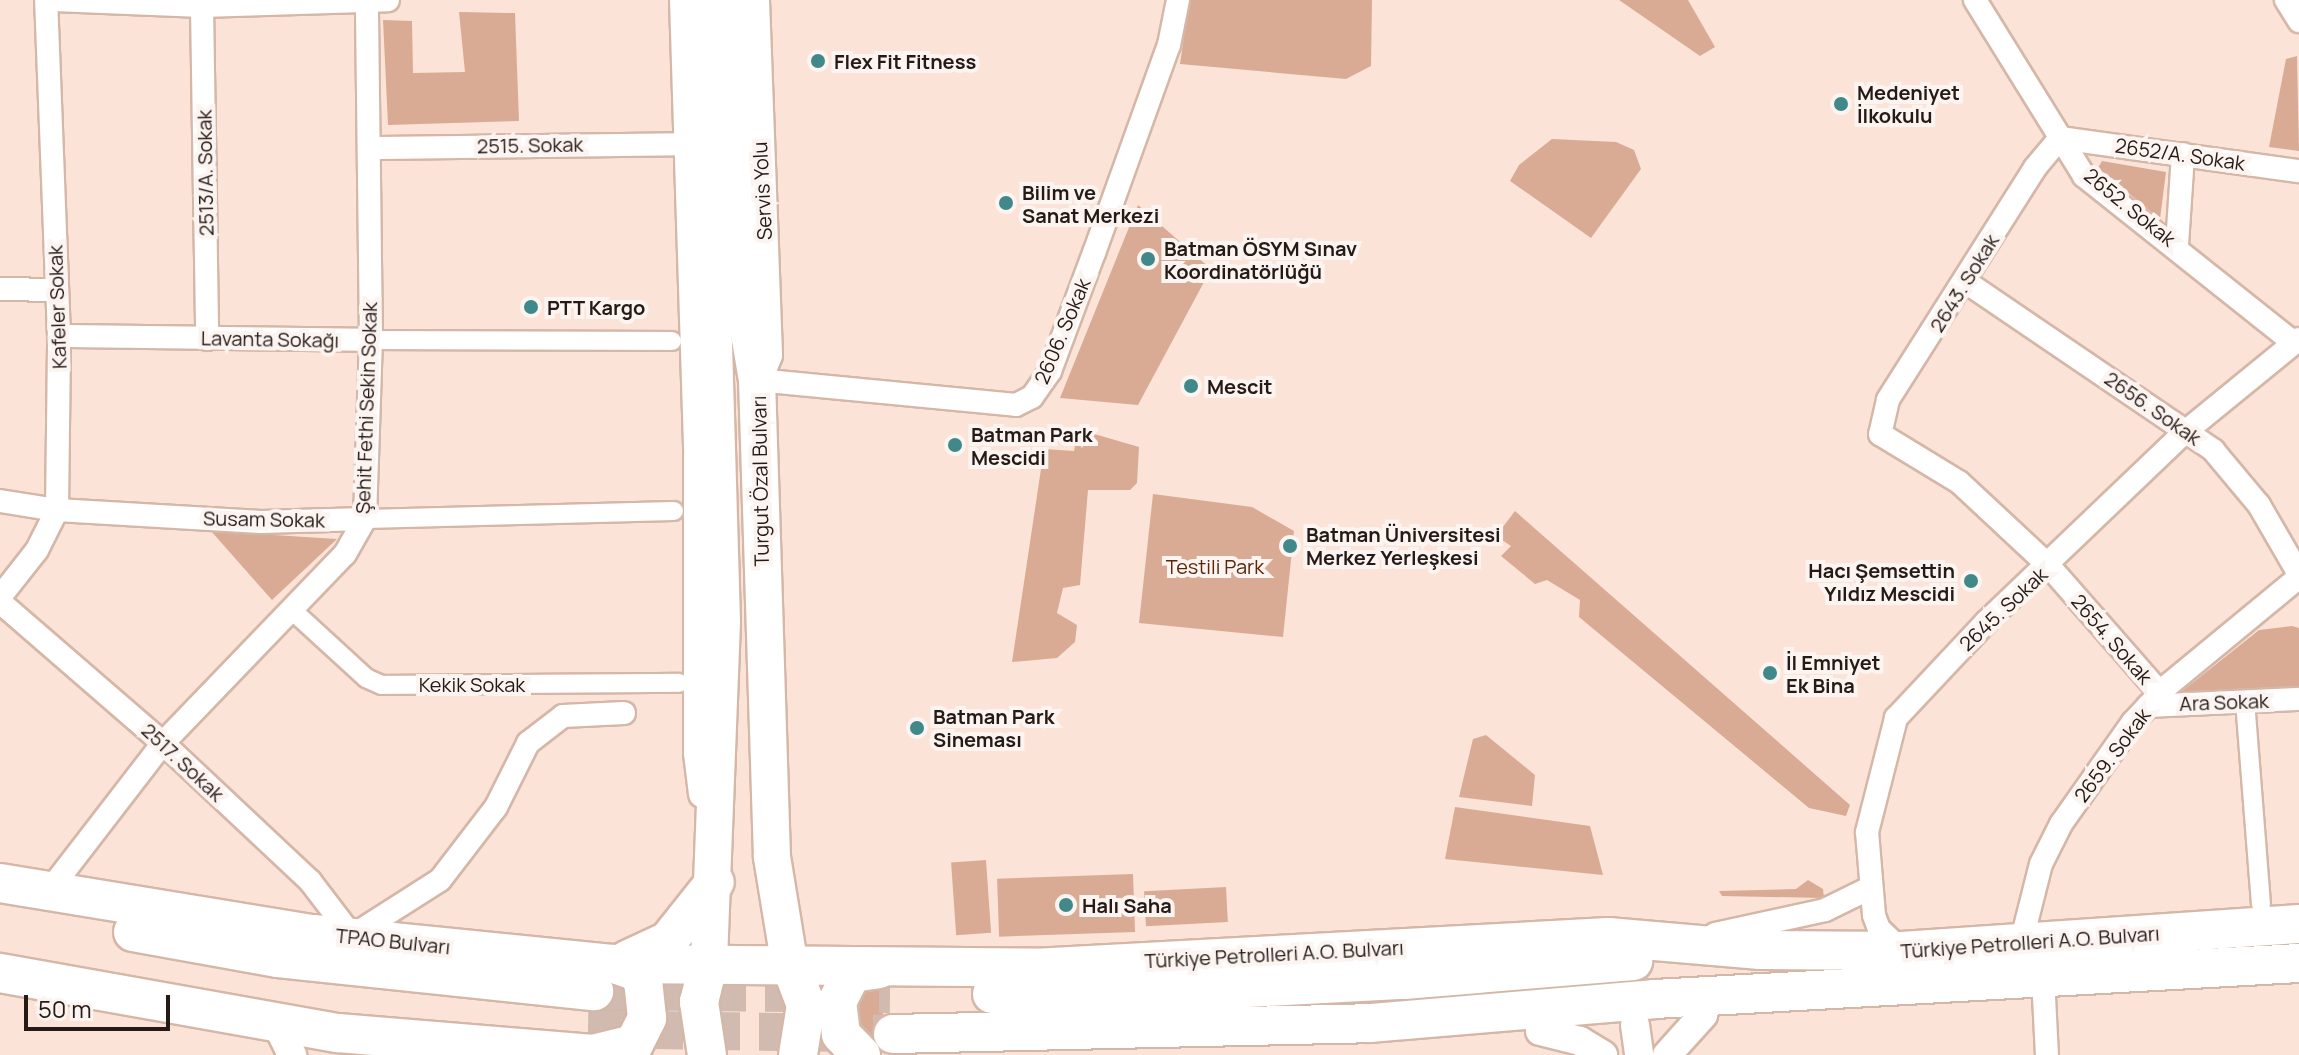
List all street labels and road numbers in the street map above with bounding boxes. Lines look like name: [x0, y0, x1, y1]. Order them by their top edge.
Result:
street label: 2513/A. Sokak: [192, 110, 218, 236]
street label: 2515. Sokak: [477, 132, 583, 158]
street label: 2652/A. Sokak: [2114, 133, 2246, 175]
street label: Servis Yolu: [747, 141, 777, 241]
street label: 2652. Sokak: [2080, 163, 2180, 251]
street label: 2643. Sokak: [1924, 230, 2004, 336]
street label: Kafeler Sokak: [43, 245, 71, 369]
street label: 2606. Sokak: [1029, 274, 1095, 388]
street label: Şehit Fethi Sekin Sokak: [350, 302, 382, 514]
street label: Lavanta Sokağı: [201, 326, 339, 352]
street label: 2656. Sokak: [2100, 366, 2206, 450]
street label: Turgut Özal Bulvarı: [747, 395, 773, 567]
street label: Susam Sokak: [203, 506, 325, 532]
street label: 2645. Sokak: [1954, 562, 2052, 656]
street label: 2654. Sokak: [2067, 589, 2157, 689]
street label: Kekik Sokak: [419, 672, 525, 696]
street label: Ara Sokak: [2179, 688, 2269, 716]
street label: 2659. Sokak: [2069, 703, 2155, 807]
street label: 2517. Sokak: [137, 718, 229, 806]
street label: Türkiye Petrolleri A.O. Bulvarı: [1900, 921, 2160, 963]
street label: TPAO Bulvarı: [335, 923, 451, 959]
street label: Türkiye Petrolleri A.O. Bulvarı: [1144, 935, 1404, 973]

